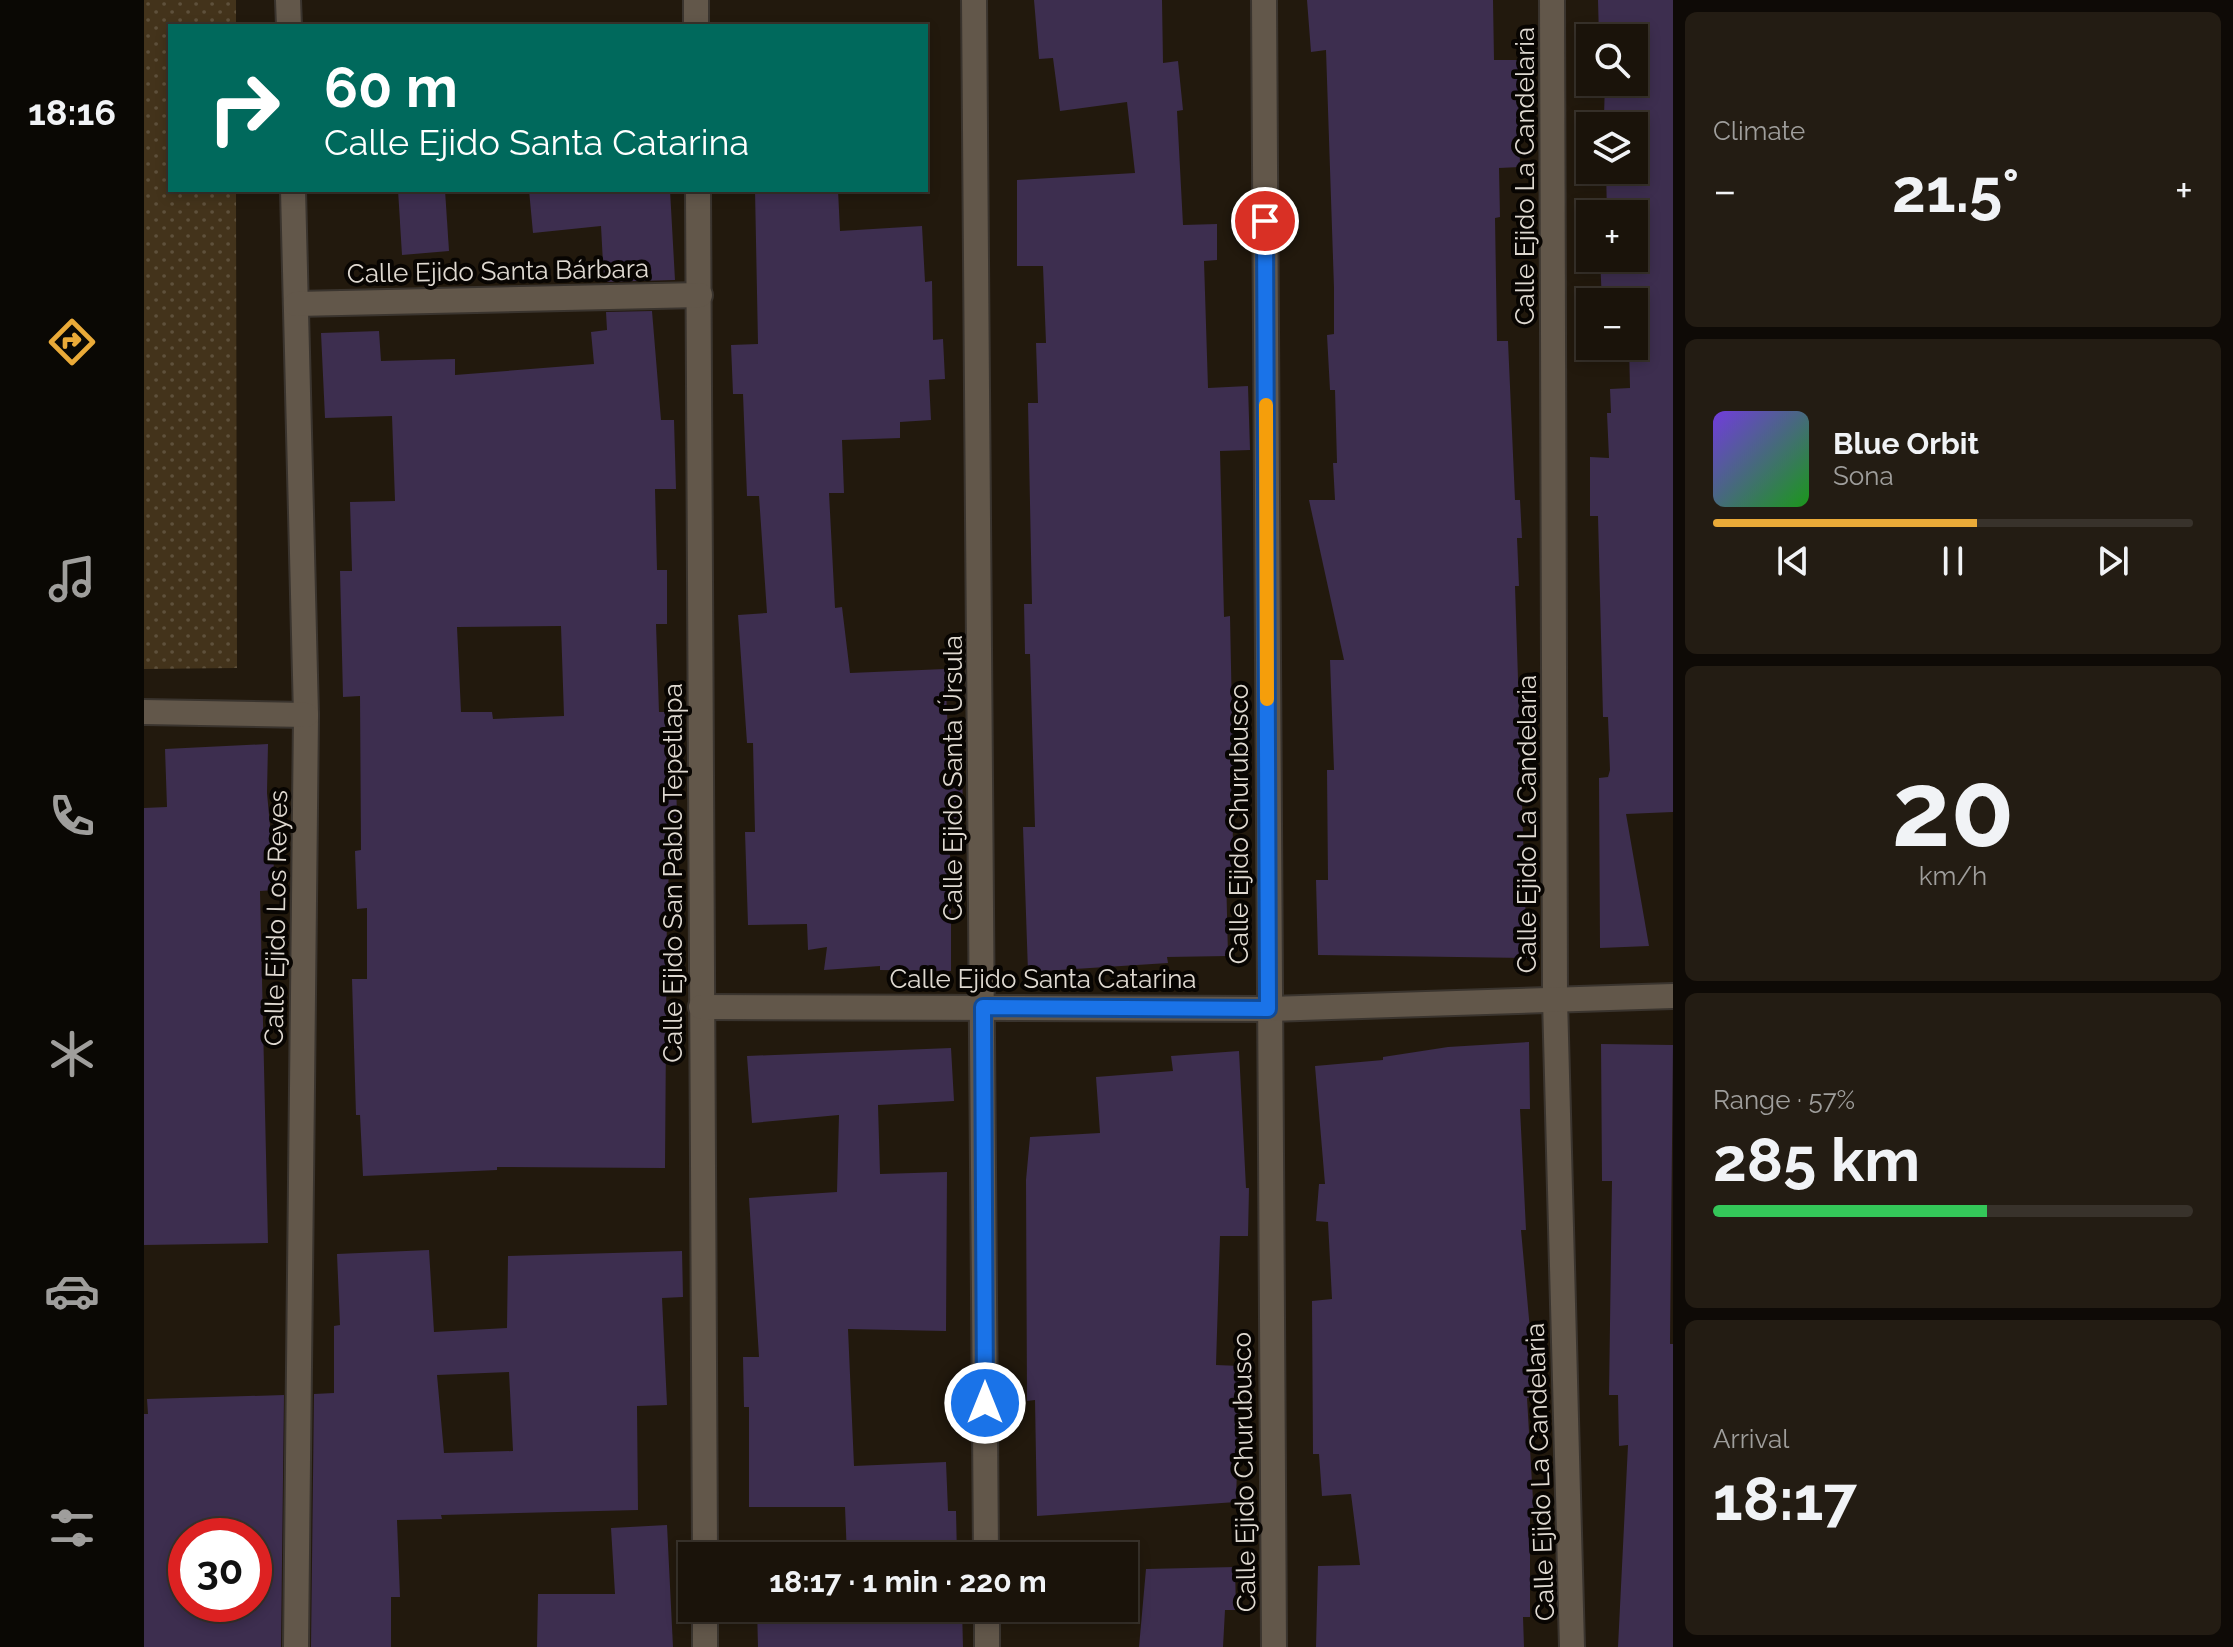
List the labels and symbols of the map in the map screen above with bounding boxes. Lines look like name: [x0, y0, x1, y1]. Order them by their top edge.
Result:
street label: Calle Ejido La Candelaria: [1510, 27, 1540, 325]
pin: [1231, 187, 1299, 255]
street label: Calle Ejido Santa Bárbara: [347, 253, 649, 289]
street label: Calle Ejido Santa Úrsula: [937, 635, 968, 921]
street label: Calle Ejido La Candelaria: [1512, 675, 1542, 973]
street label: Calle Ejido San Pablo Tepetlapa: [658, 683, 688, 1063]
street label: Calle Ejido Churubusco: [1224, 684, 1254, 964]
street label: Calle Ejido Los Reyes: [259, 790, 293, 1046]
street label: Calle Ejido Santa Catarina: [889, 964, 1197, 994]
street label: Calle Ejido La Candelaria: [1520, 1322, 1560, 1622]
street label: Calle Ejido Churubusco: [1227, 1332, 1261, 1612]
position arrow: [943, 1361, 1027, 1445]
speed limit sign: 30: [168, 1518, 272, 1622]

